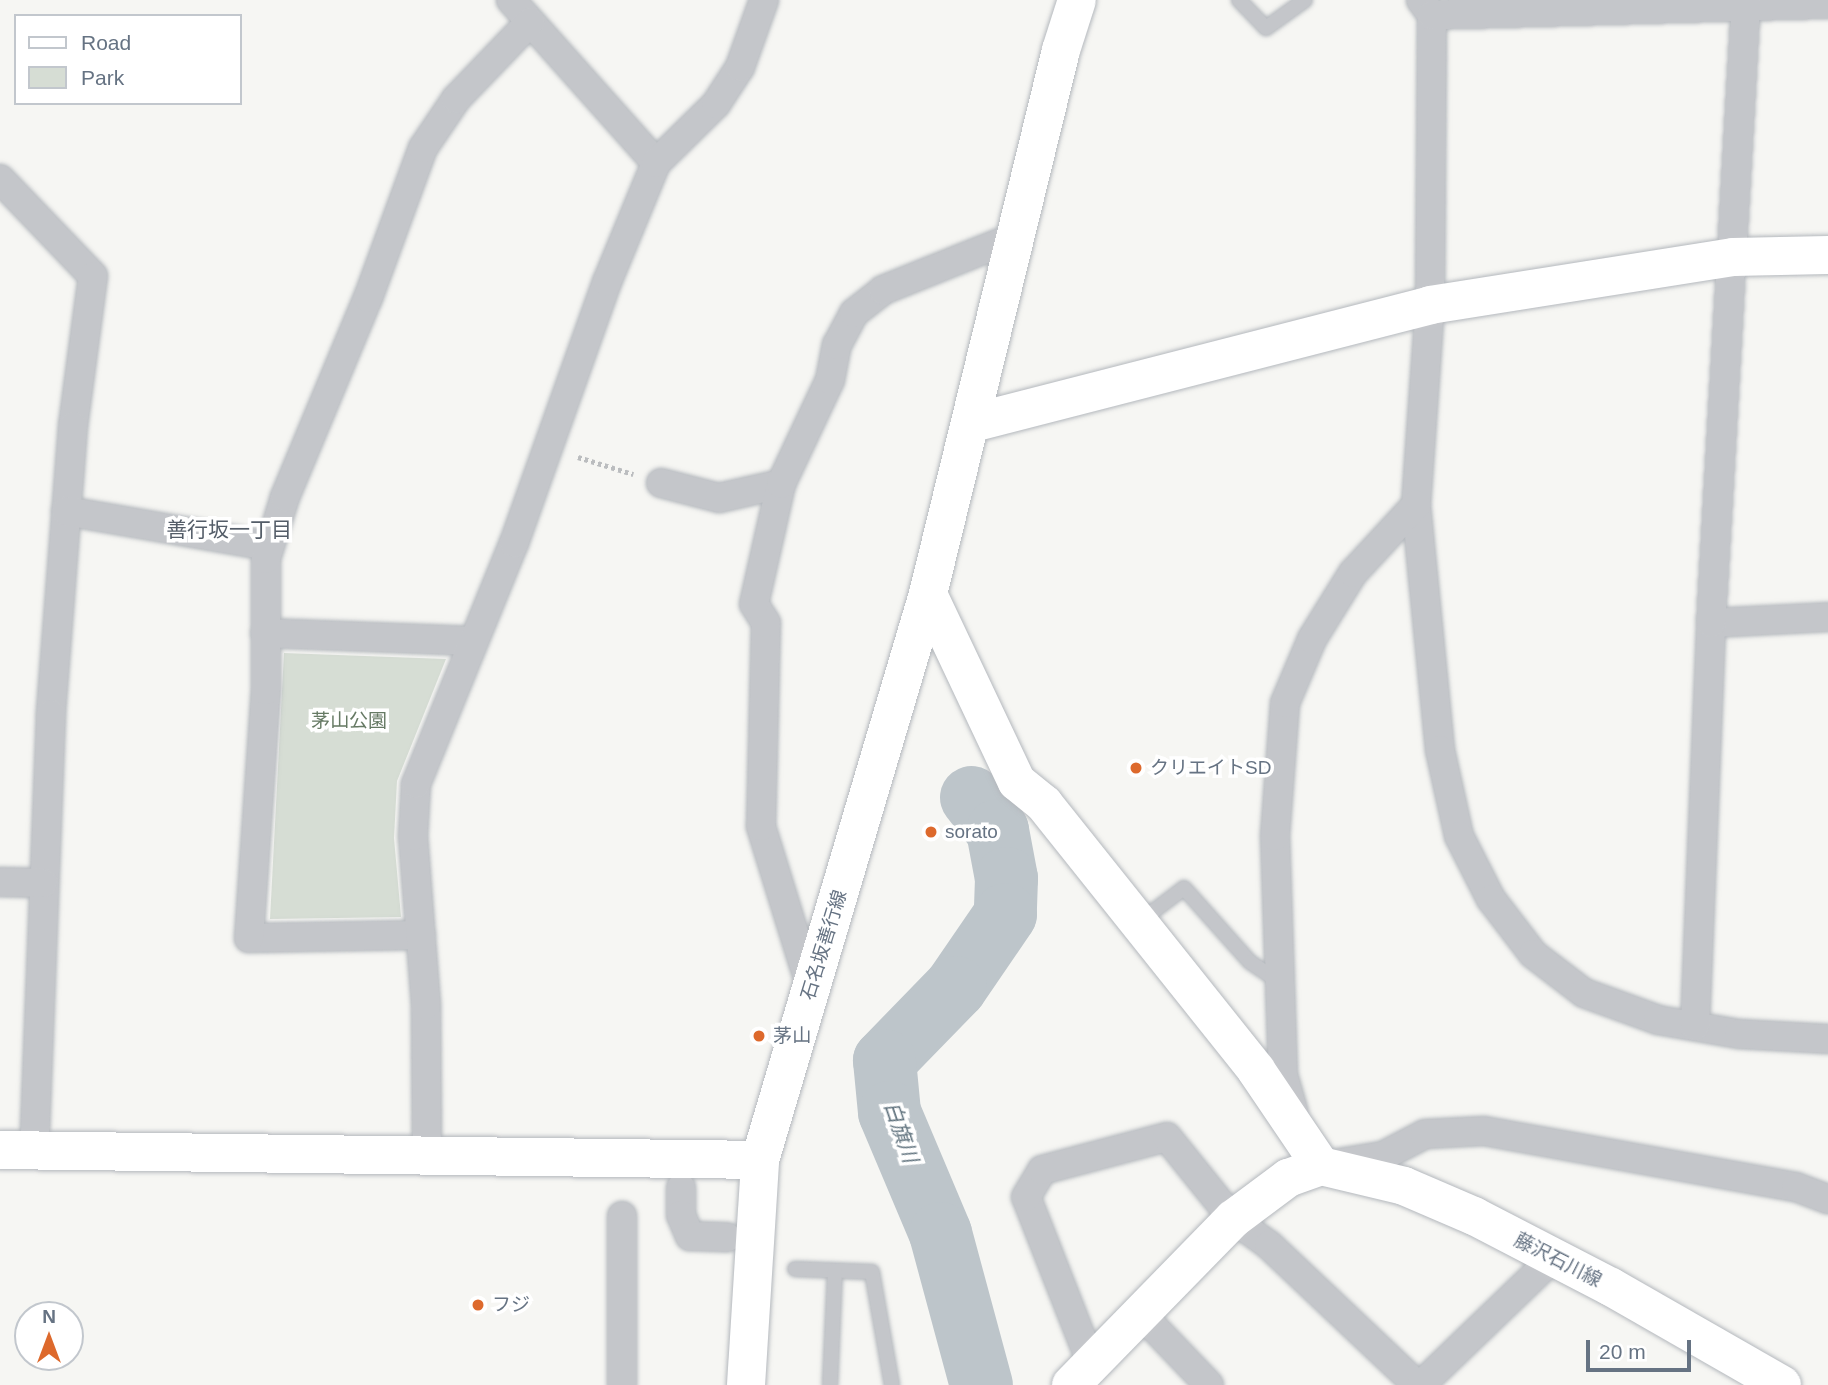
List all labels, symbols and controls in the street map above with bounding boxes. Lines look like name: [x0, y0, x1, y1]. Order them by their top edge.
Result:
legend: [14, 14, 242, 105]
text: Road: [81, 31, 131, 54]
text: Park: [81, 66, 124, 89]
district label: 善行坂一丁目: [166, 517, 292, 543]
park label: 茅山公園: [311, 710, 387, 732]
place label: クリエイトSD: [1150, 757, 1271, 779]
marker: クリエイトSD: [1128, 760, 1144, 776]
place label: sorato: [945, 821, 998, 843]
marker: sorato: [923, 824, 939, 840]
street label: 石名坂善行線: [796, 887, 852, 1003]
place label: 茅山: [773, 1025, 811, 1047]
marker: 茅山: [751, 1028, 767, 1044]
water label: 白旗川: [879, 1098, 923, 1166]
street label: 藤沢石川線: [1511, 1228, 1605, 1292]
place label: フジ: [492, 1294, 530, 1316]
marker: フジ: [470, 1297, 486, 1313]
north arrow: [14, 1301, 84, 1371]
text: N: [42, 1306, 56, 1327]
scale bar: [1590, 1326, 1695, 1370]
text: 20 m: [1599, 1340, 1646, 1363]

